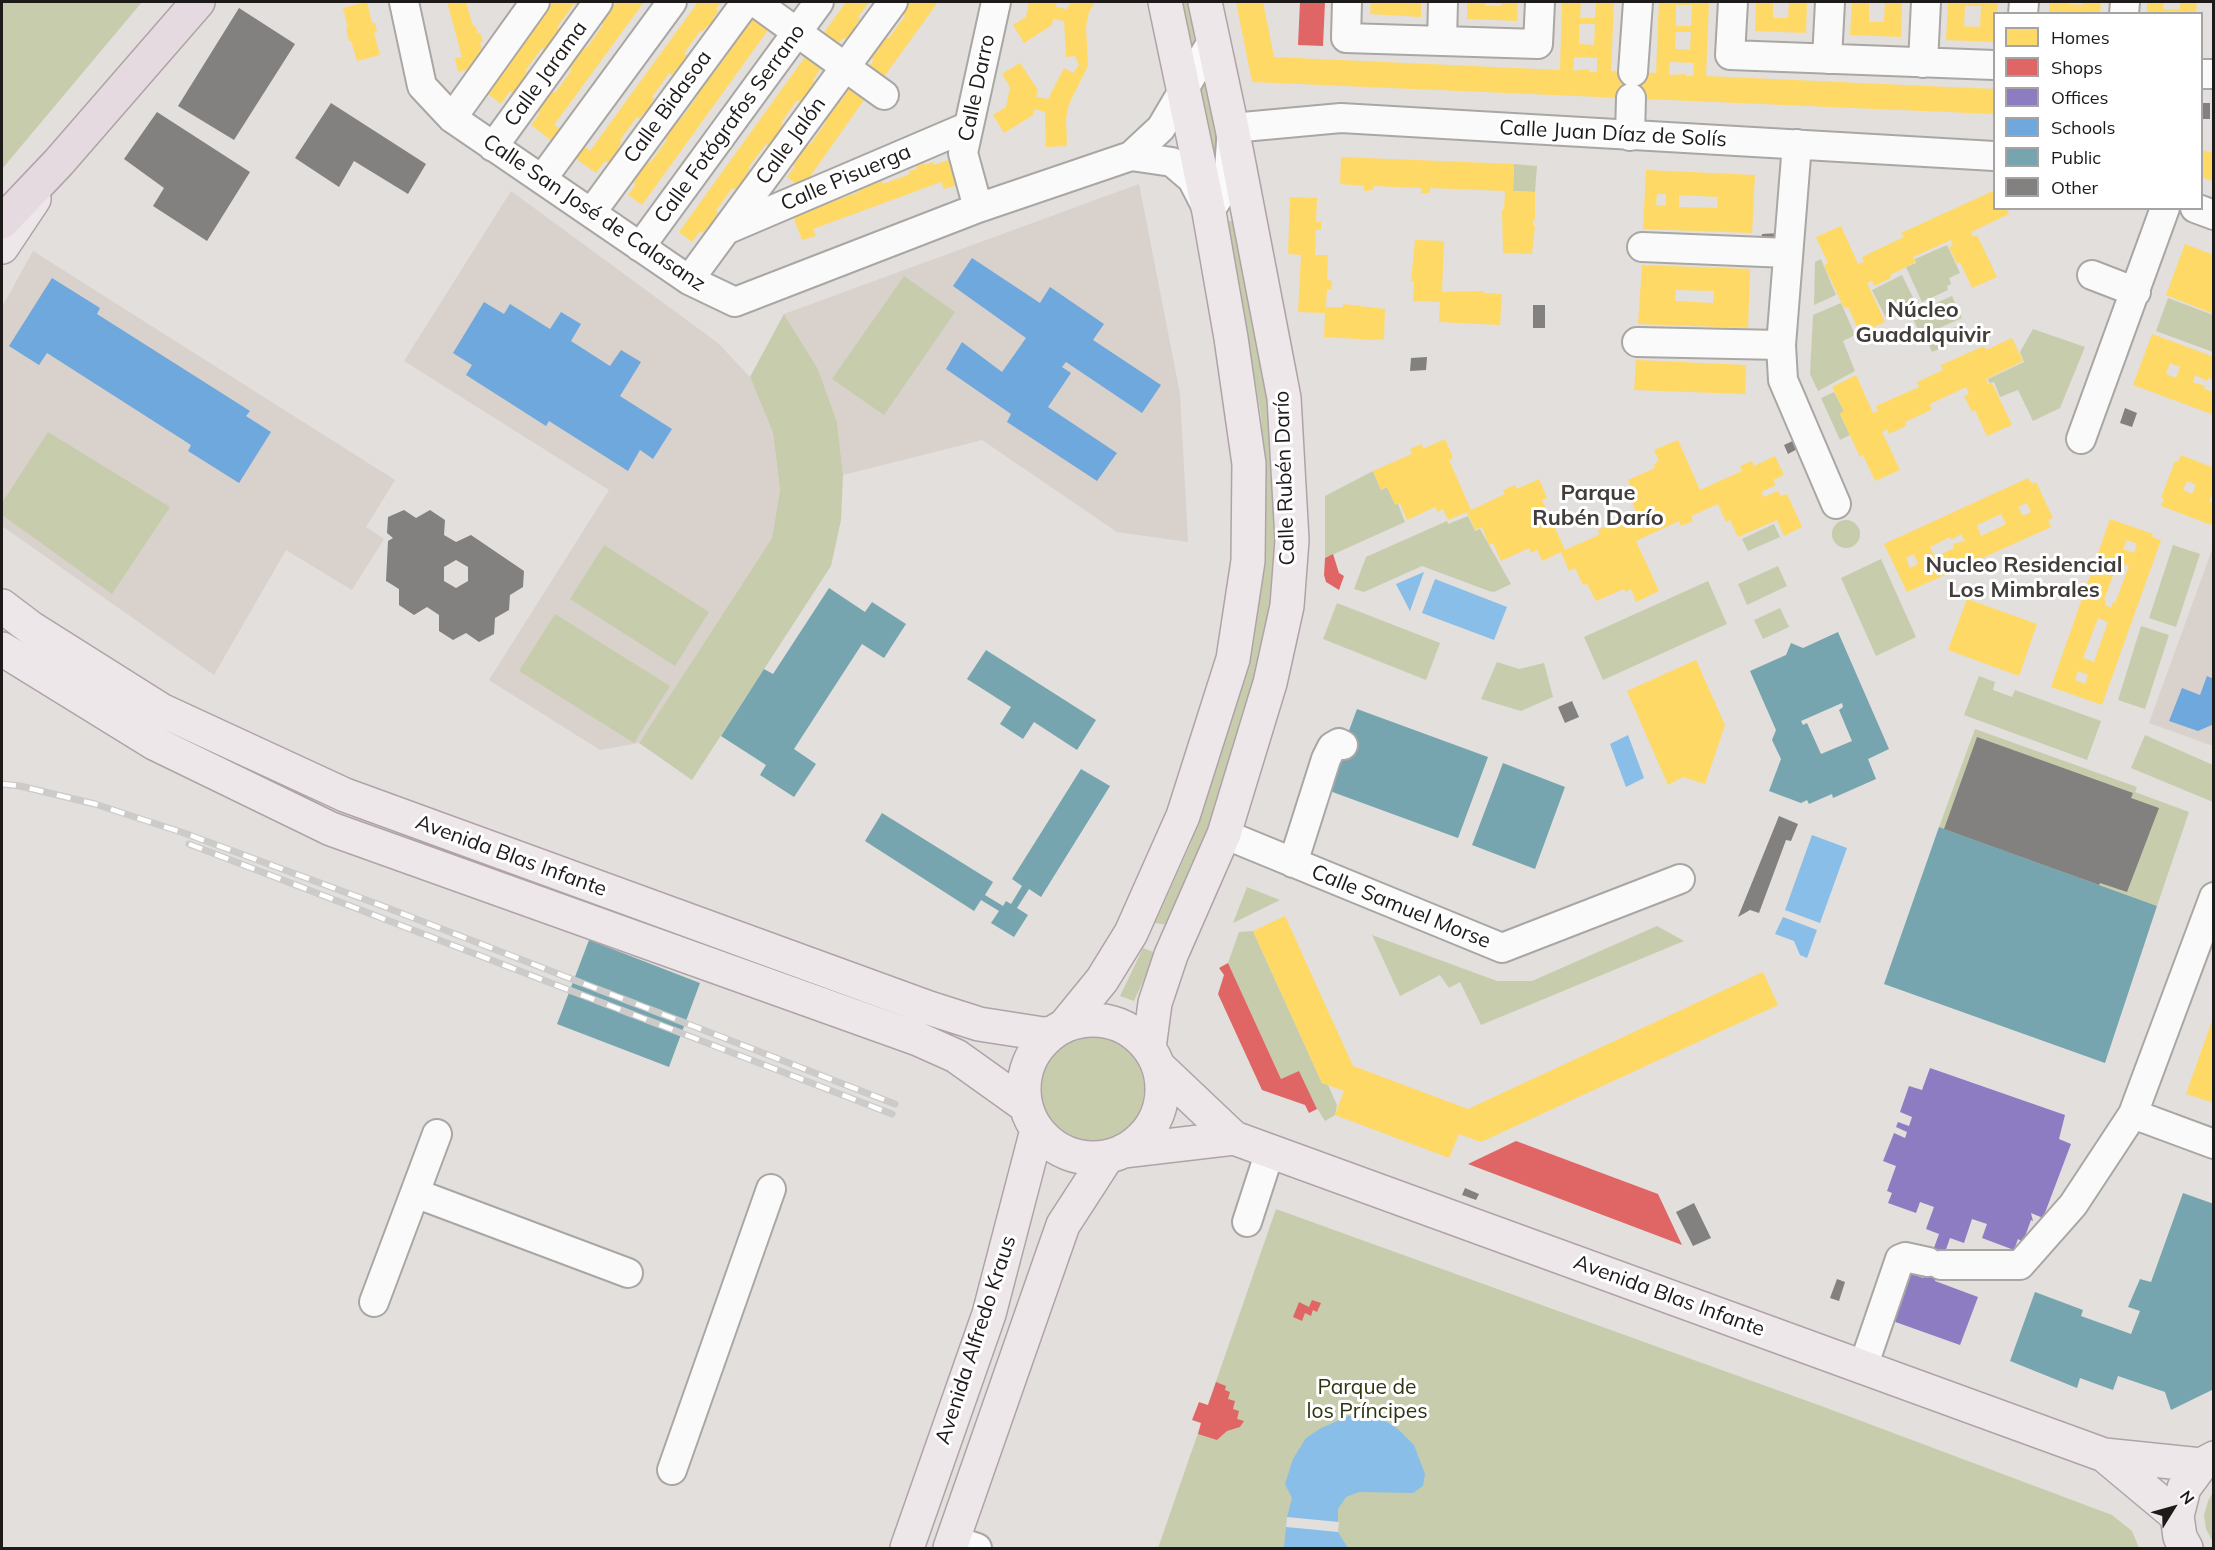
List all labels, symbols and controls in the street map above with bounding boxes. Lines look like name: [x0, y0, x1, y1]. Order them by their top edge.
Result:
legend: [1993, 12, 2203, 210]
street label: Calle Jarama: [499, 16, 593, 132]
street label: Calle Fotógrafos Serrano: [649, 19, 811, 229]
text: Homes: [2051, 26, 2110, 49]
street label: Calle Darro: [953, 32, 1001, 144]
street label: Calle Bidasoa: [619, 46, 717, 168]
text: Shops: [2051, 56, 2103, 79]
text: Offices: [2051, 86, 2108, 109]
street label: Calle Jalón: [751, 92, 831, 190]
street label: Calle Juan Díaz de Solís: [1499, 115, 1727, 153]
text: Schools: [2051, 116, 2115, 139]
street label: Calle San José de Calasanz: [478, 129, 710, 297]
street label: Calle Pisuerga: [777, 139, 915, 217]
text: Public: [2051, 146, 2101, 169]
text: Other: [2051, 176, 2098, 199]
district label: Núcleo Guadalquivir: [1856, 297, 1990, 348]
street label: Calle Rubén Darío: [1269, 390, 1301, 566]
district label: Parque Rubén Darío: [1532, 480, 1664, 532]
district label: Nucleo Residencial Los Mimbrales: [1926, 552, 2122, 604]
street label: Avenida Blas Infante: [412, 810, 610, 902]
street label: Calle Samuel Morse: [1308, 860, 1494, 954]
street label: Avenida Alfredo Kraus: [930, 1233, 1022, 1447]
street label: Avenida Blas Infante: [1570, 1250, 1768, 1342]
park label: Parque de los Príncipes: [1306, 1375, 1428, 1425]
north arrow: [2143, 1478, 2203, 1538]
text: N: [2176, 1486, 2199, 1508]

